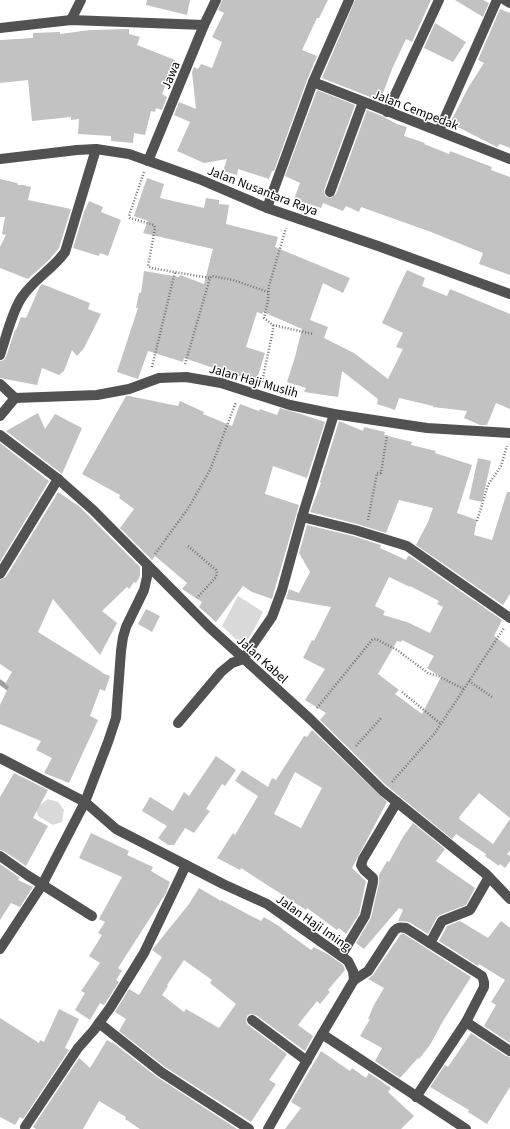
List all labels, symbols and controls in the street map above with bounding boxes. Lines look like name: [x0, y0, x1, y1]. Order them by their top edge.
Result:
street label: Jawa: [157, 59, 185, 92]
street label: Jalan Cempedak: [370, 85, 462, 135]
street label: Jalan Nusantara Raya: [205, 162, 321, 220]
street label: Jalan Haji Muslih: [207, 360, 300, 402]
street label: Jalan Kabel: [233, 632, 292, 688]
street label: Jalan Haji Iming: [272, 890, 355, 956]

